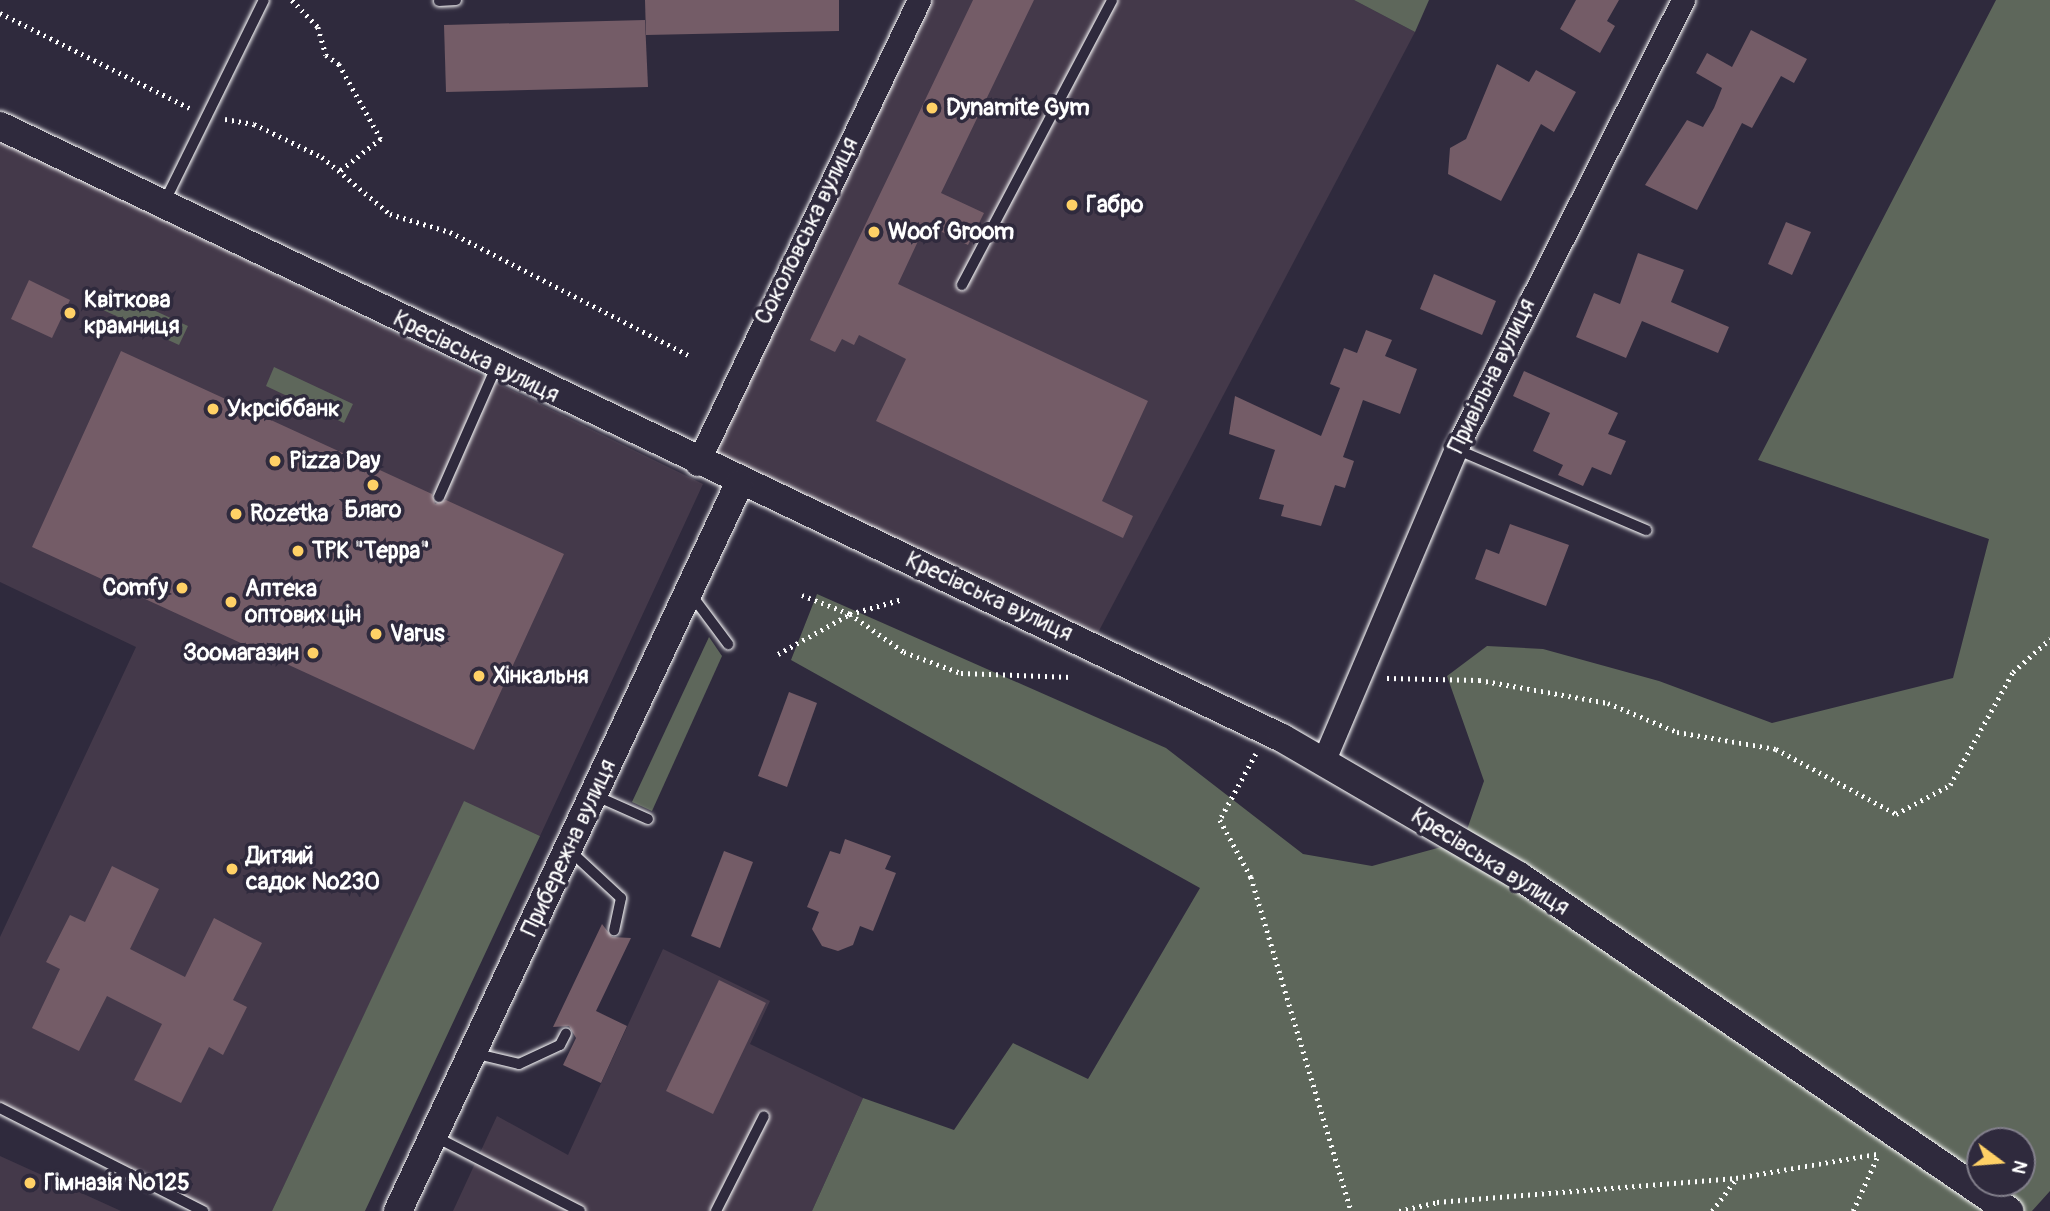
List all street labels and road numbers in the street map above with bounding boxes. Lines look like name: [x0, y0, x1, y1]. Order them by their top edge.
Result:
street label: Соколовська вулиця: [750, 133, 864, 329]
street label: Привільна вулиця: [1443, 294, 1541, 458]
street label: Кресівська вулиця: [389, 305, 563, 409]
street label: Кресівська вулиця: [901, 546, 1077, 648]
street label: Прибережна вулиця: [516, 755, 622, 941]
street label: Кресівська вулиця: [1406, 802, 1574, 922]

